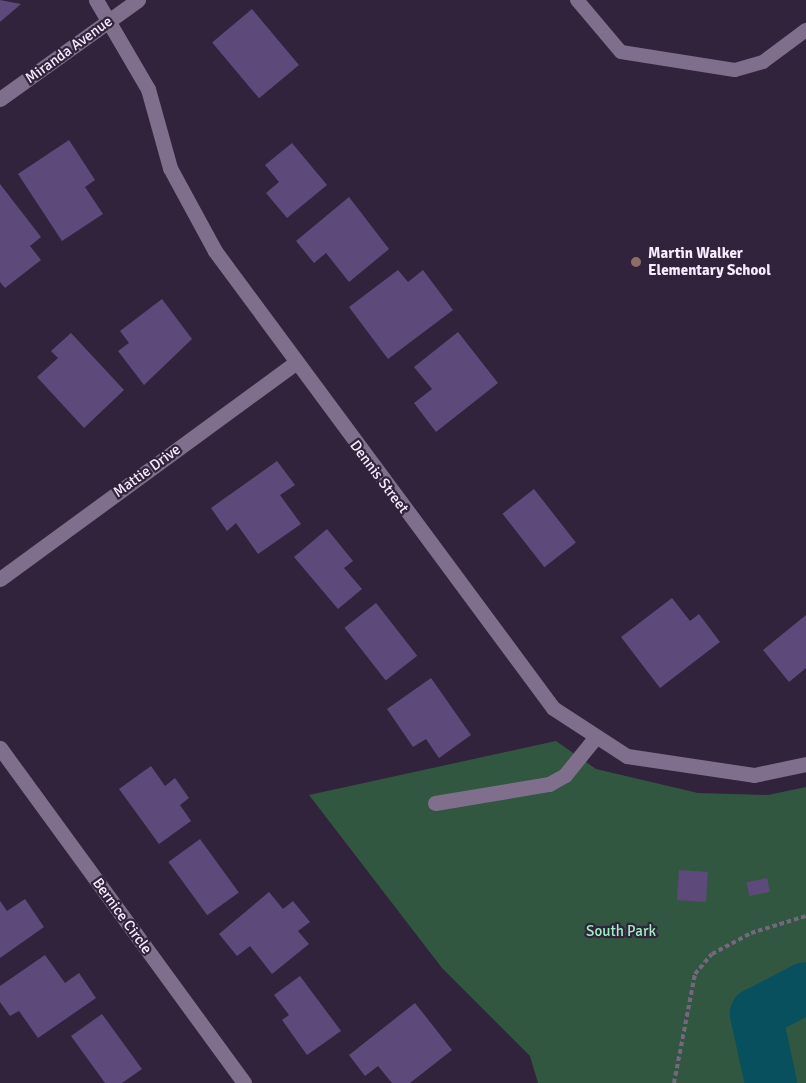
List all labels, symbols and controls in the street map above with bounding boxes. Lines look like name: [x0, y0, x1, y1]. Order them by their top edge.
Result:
street label: Miranda Avenue: [22, 12, 116, 88]
place label: Martin Walker Elementary School: [648, 244, 771, 279]
marker: Martin Walker Elementary School: [629, 255, 643, 269]
street label: Dennis Street: [346, 437, 412, 517]
street label: Mattie Drive: [110, 441, 184, 501]
street label: Bernice Circle: [88, 875, 156, 957]
park label: South Park: [586, 923, 656, 941]

